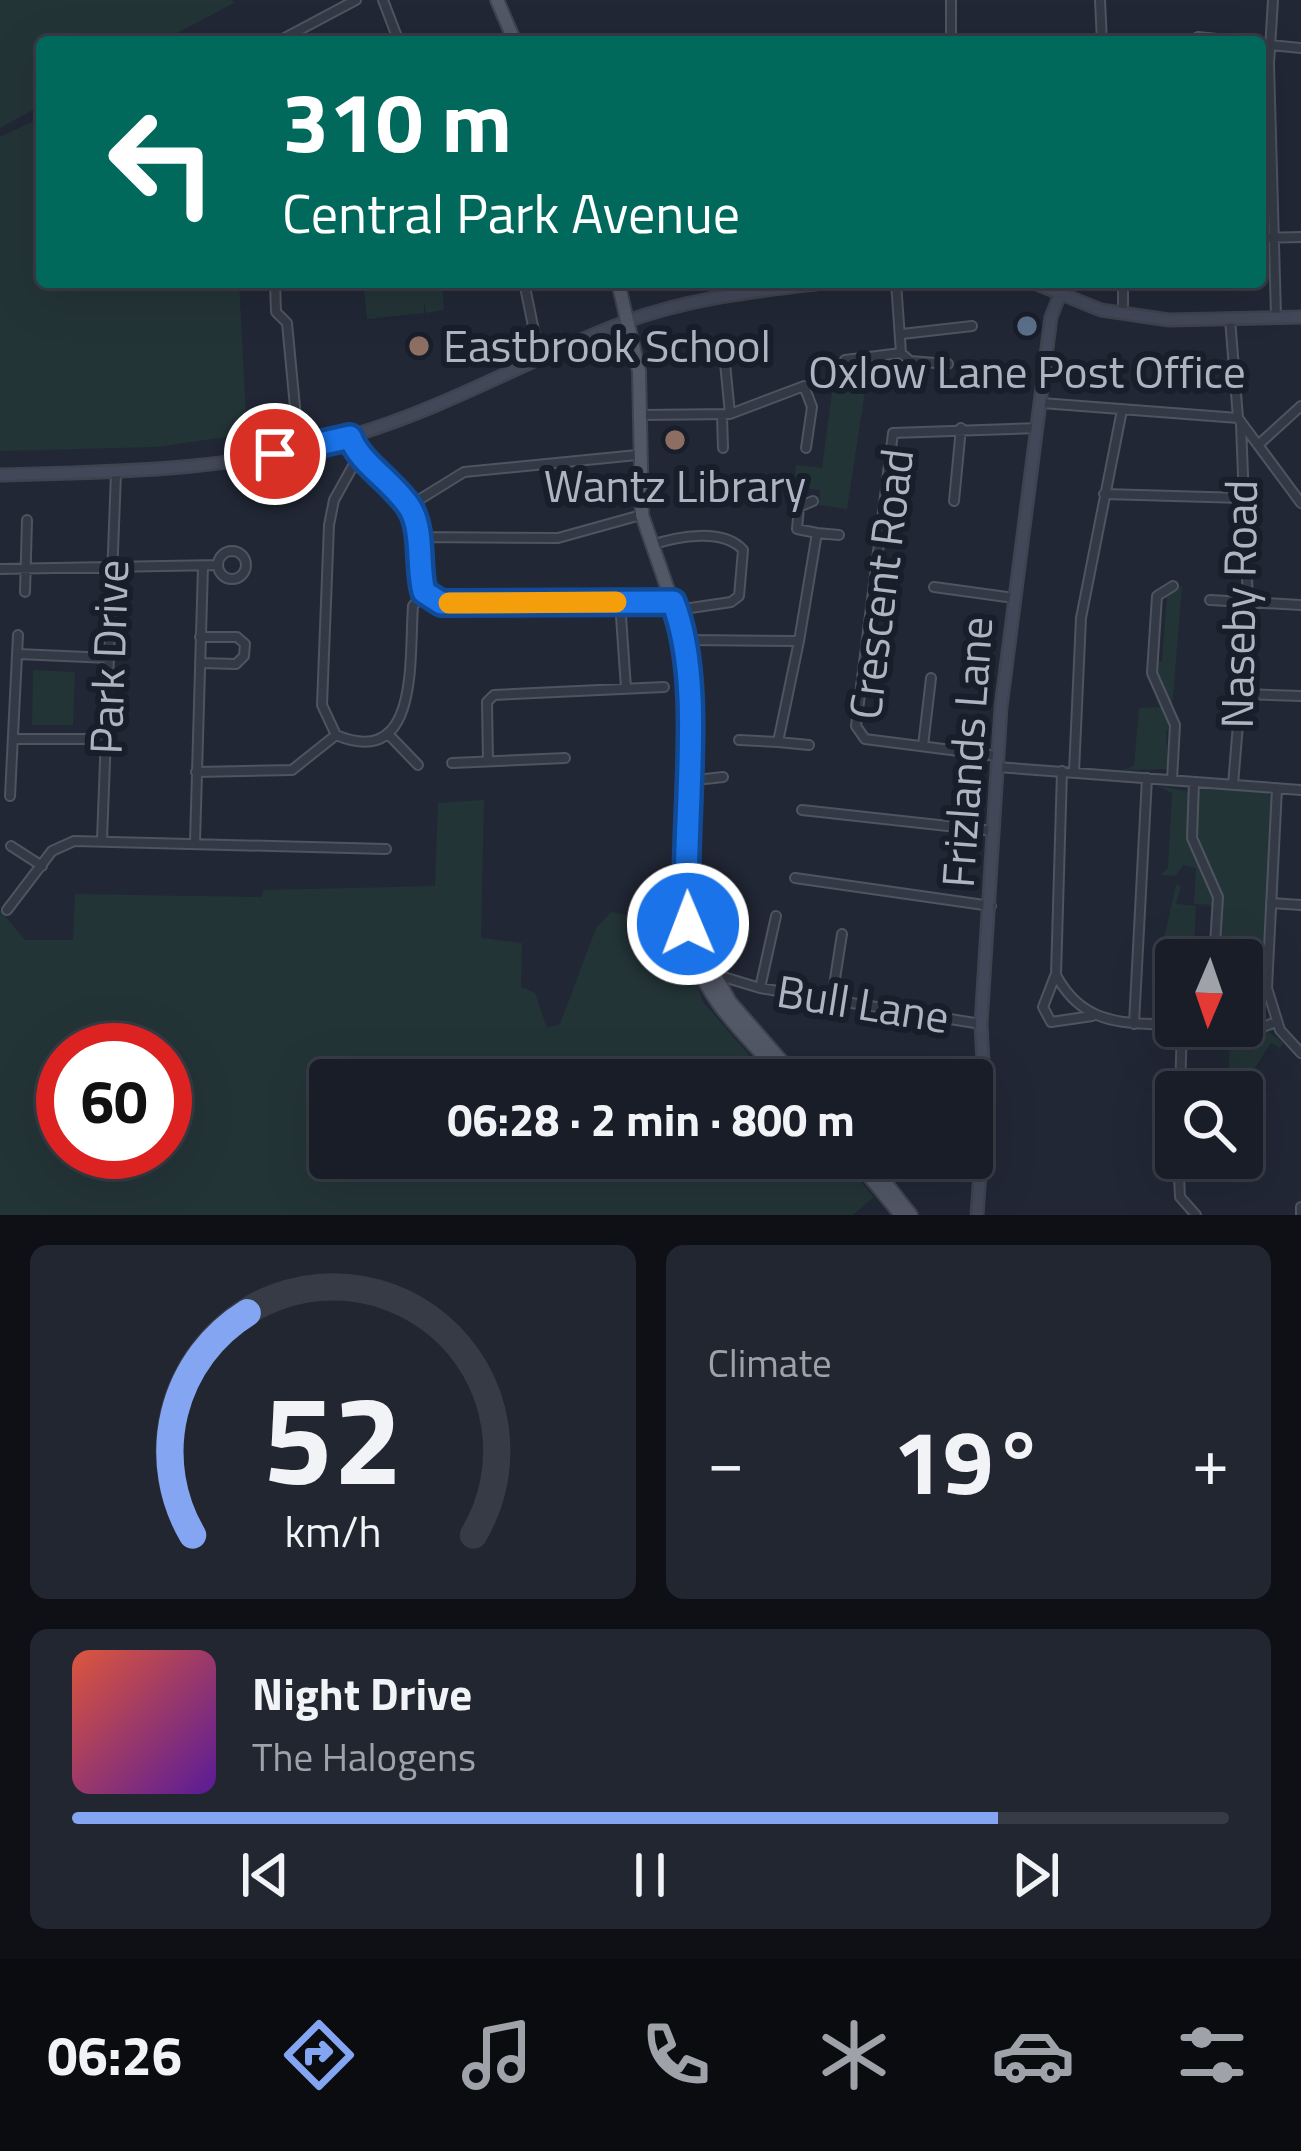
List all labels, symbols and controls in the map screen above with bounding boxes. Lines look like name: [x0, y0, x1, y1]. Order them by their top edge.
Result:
text: 310 m: [282, 57, 512, 185]
icon: left: [84, 84, 240, 240]
text: Central Park Avenue: [282, 172, 740, 254]
place label: Eastbrook School: [443, 311, 771, 379]
marker: Oxlow Lane Post Office: [1014, 313, 1040, 339]
marker: Eastbrook School: [406, 333, 432, 359]
place label: Oxlow Lane Post Office: [808, 337, 1246, 405]
pin: [224, 403, 326, 505]
icon: arrive: [242, 421, 308, 487]
marker: Wantz Library: [662, 427, 688, 453]
street label: Crescent Road: [830, 445, 930, 723]
place label: Wantz Library: [544, 451, 806, 519]
street label: Naseby Road: [1202, 479, 1274, 729]
street label: Park Drive: [71, 559, 145, 755]
street label: Frizlands Lane: [923, 614, 1009, 890]
position arrow: [625, 861, 751, 987]
north arrow: [1155, 939, 1263, 1047]
map controls: [1155, 939, 1263, 1179]
street label: Bull Lane: [772, 956, 954, 1050]
speed limit sign: 60: [36, 1023, 192, 1179]
button: search: [1155, 1071, 1263, 1179]
text: 06:28 · 2 min · 800 m: [447, 1085, 855, 1153]
text: Climate: [708, 1333, 832, 1392]
text: 52: [263, 1343, 403, 1532]
text: 19°: [893, 1392, 1044, 1529]
text: −: [708, 1410, 744, 1511]
text: +: [1192, 1410, 1229, 1511]
text: km/h: [284, 1498, 381, 1564]
text: Night Drive: [252, 1659, 472, 1727]
text: The Halogens: [252, 1727, 476, 1786]
icon: previous: [232, 1842, 298, 1908]
icon: pause: [617, 1842, 683, 1908]
icon: next: [1003, 1842, 1069, 1908]
icon: directions: [277, 2013, 361, 2097]
icon: music: [455, 2013, 539, 2097]
icon: phone: [634, 2013, 718, 2097]
icon: climate: [812, 2013, 896, 2097]
icon: car: [991, 2013, 1075, 2097]
icon: filters: [1170, 2013, 1254, 2097]
text: 06:26: [47, 2014, 182, 2096]

